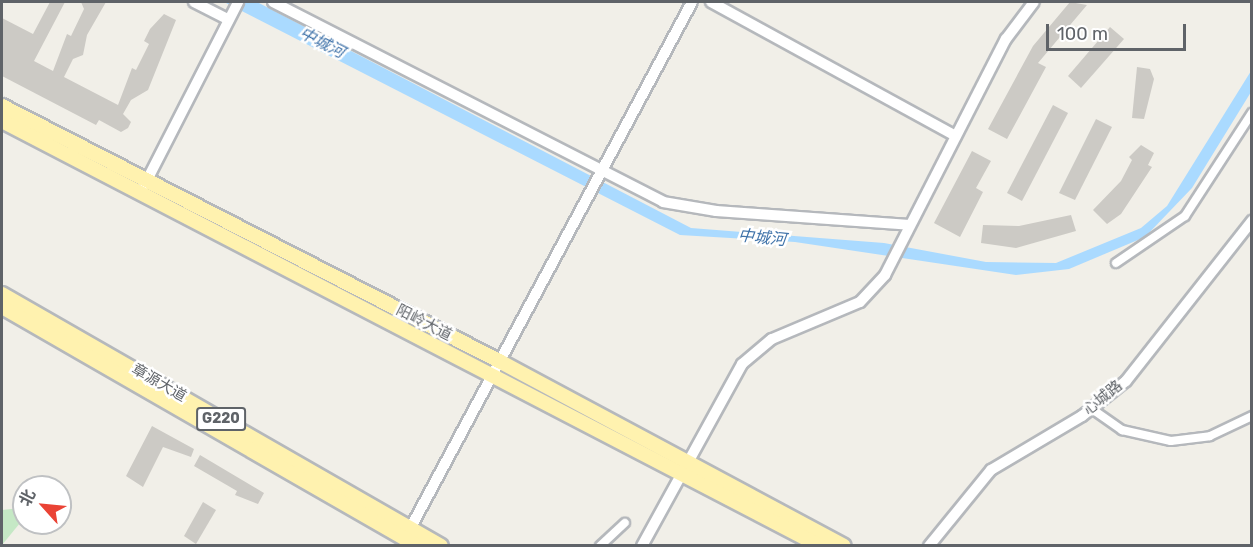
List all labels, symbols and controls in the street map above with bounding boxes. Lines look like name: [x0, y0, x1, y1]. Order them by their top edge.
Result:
scale bar: [1049, 12, 1188, 50]
text: 100 m: [1057, 23, 1108, 45]
water label: 中城河: [296, 24, 348, 62]
water label: 中城河: [737, 226, 787, 250]
street label: 阳岭大道: [393, 301, 455, 345]
street label: 章源大道: [129, 360, 189, 406]
street label: 心城路: [1080, 377, 1126, 419]
road number: G220: [196, 408, 246, 430]
north arrow: [12, 475, 72, 535]
text: 北: [15, 486, 39, 509]

